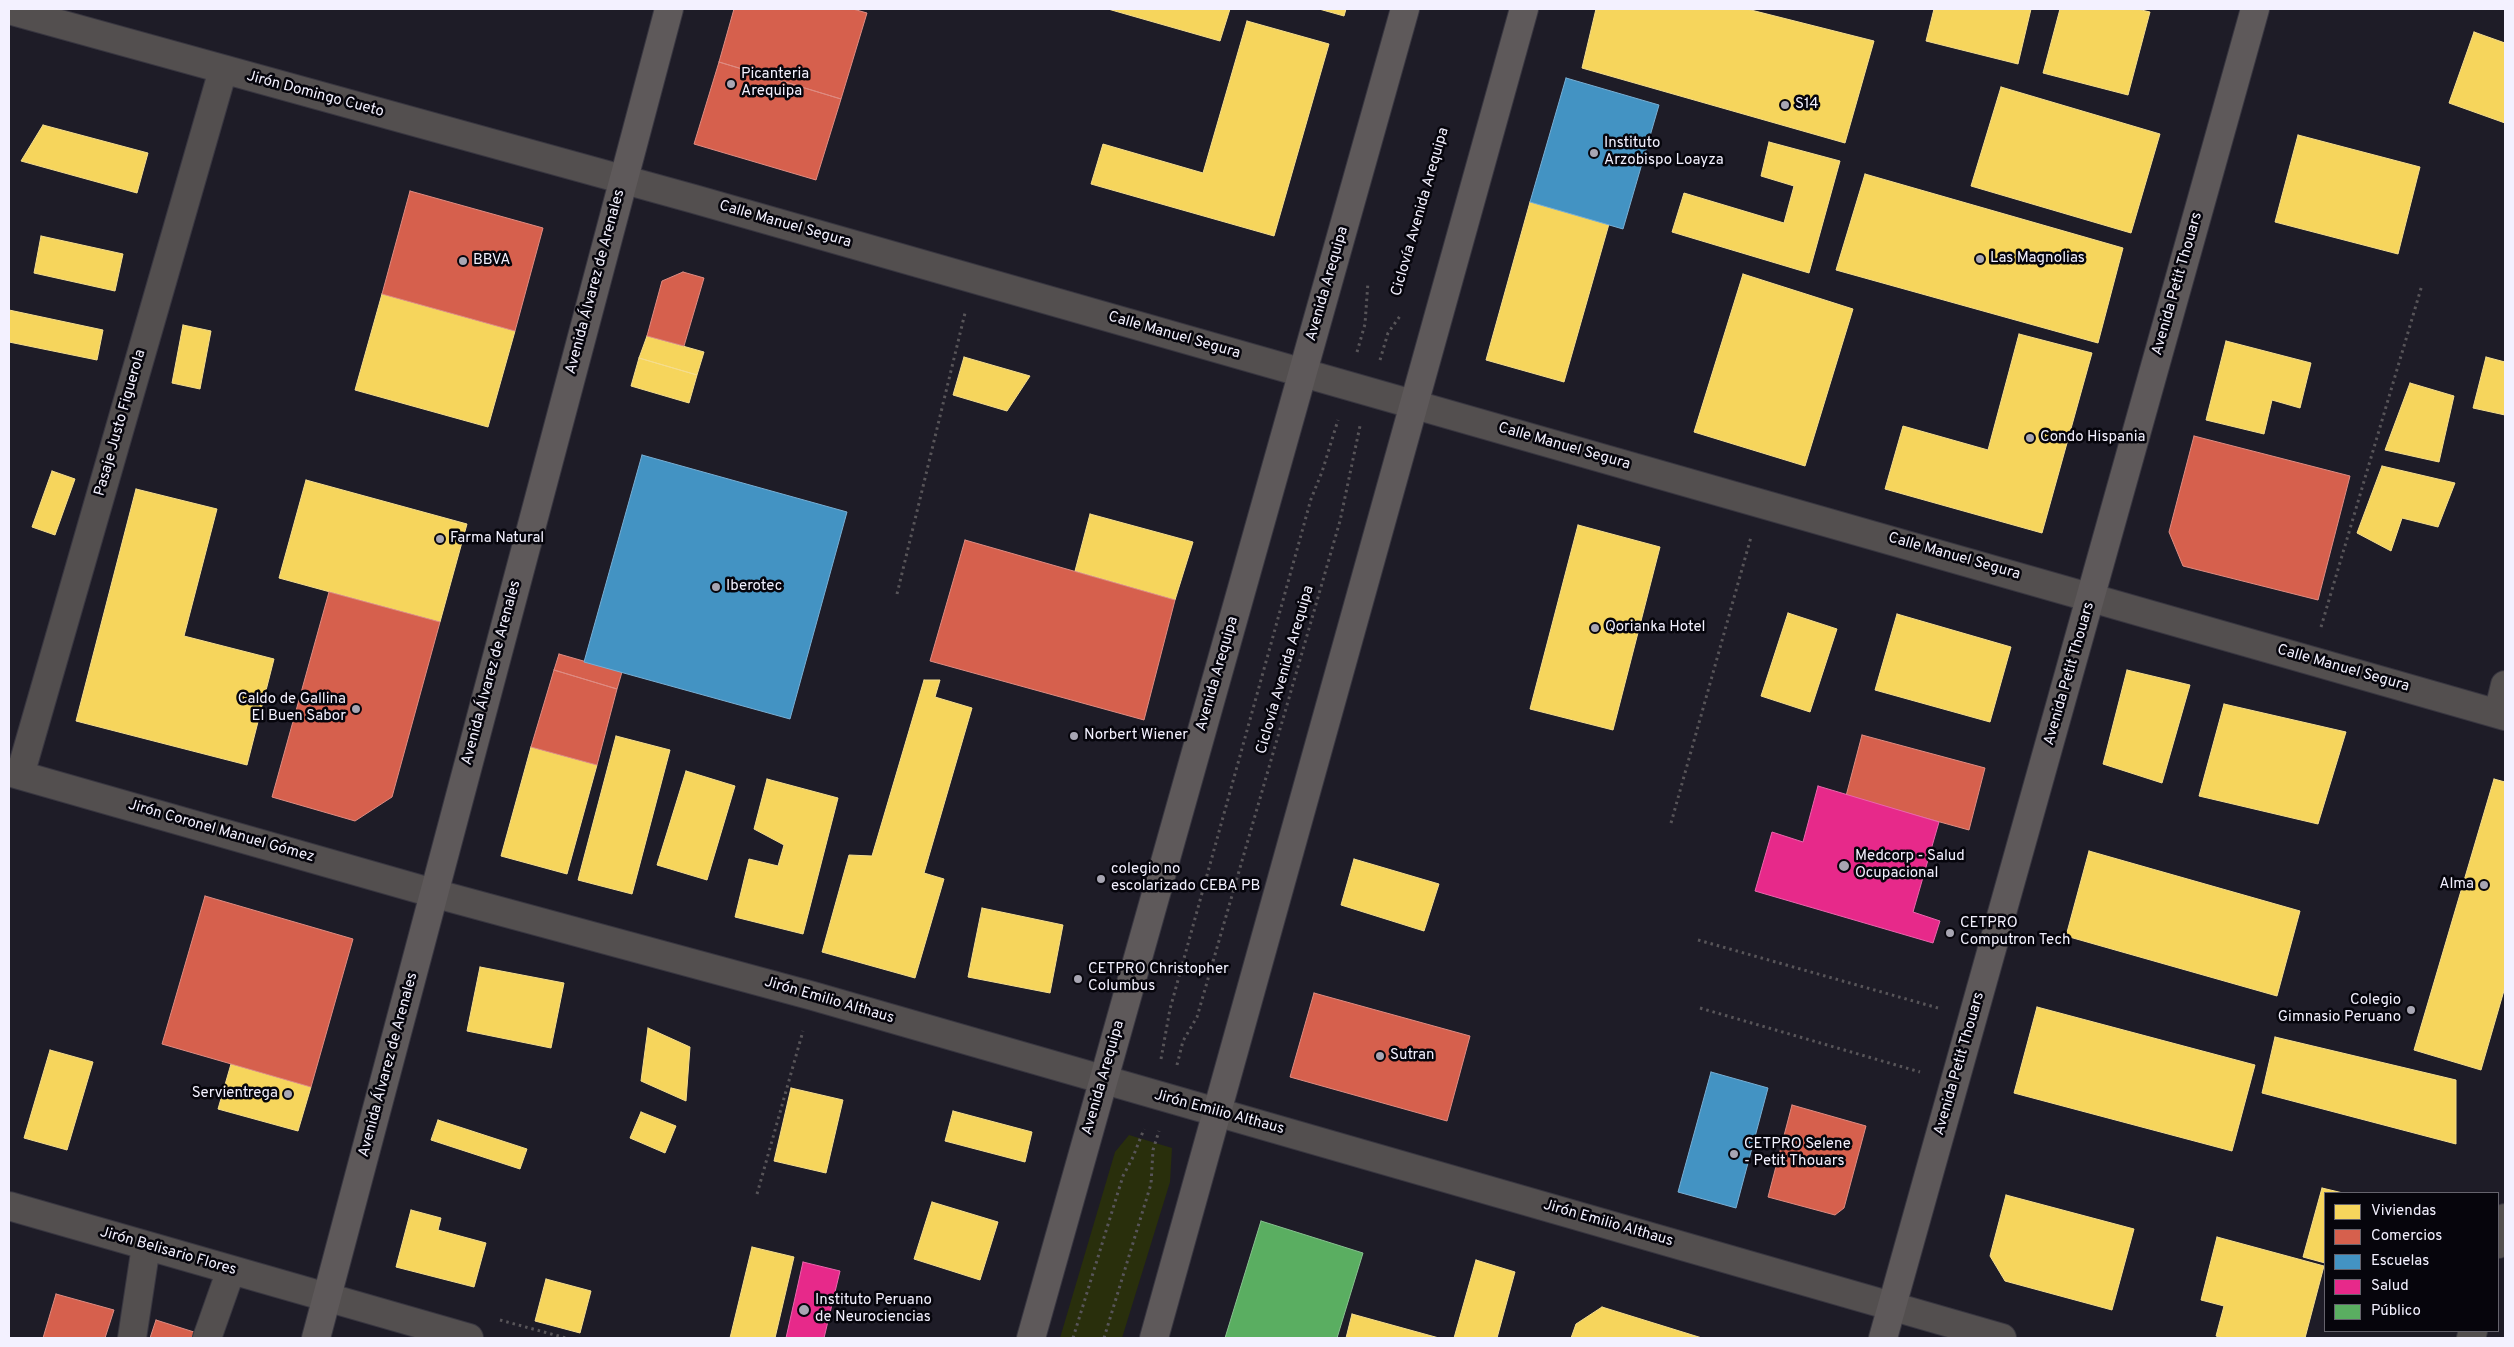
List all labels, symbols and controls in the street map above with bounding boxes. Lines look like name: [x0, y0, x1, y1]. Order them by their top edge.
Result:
place label: Picanteria Arequipa: [741, 66, 809, 101]
street label: Jirón Domingo Cueto: [244, 68, 386, 122]
marker: Picanteria Arequipa: [725, 78, 737, 90]
place label: S14: [1795, 96, 1819, 114]
marker: S14: [1779, 99, 1791, 111]
street label: Ciclovía Avenida Arequipa: [1388, 126, 1454, 298]
place label: Instituto Arzobispo Loayza: [1604, 135, 1724, 170]
marker: Instituto Arzobispo Loayza: [1588, 147, 1600, 159]
street label: Avenida Álvarez de Arenales: [563, 188, 629, 376]
street label: Calle Manuel Segura: [717, 198, 853, 252]
street label: Avenida Petit Thouars: [2149, 210, 2207, 358]
street label: Avenida Arequipa: [1303, 225, 1353, 343]
place label: Las Magnolias: [1990, 250, 2085, 268]
place label: BBVA: [473, 252, 510, 270]
marker: Las Magnolias: [1974, 253, 1986, 265]
marker: BBVA: [457, 255, 469, 267]
street label: Calle Manuel Segura: [1106, 309, 1242, 363]
street label: Pasaje Justo Figuerola: [91, 348, 151, 498]
street label: Calle Manuel Segura: [1496, 420, 1632, 474]
place label: Condo Hispania: [2040, 429, 2145, 447]
marker: Condo Hispania: [2024, 432, 2036, 444]
place label: Farma Natural: [450, 530, 544, 548]
street label: Calle Manuel Segura: [1886, 530, 2022, 584]
marker: Farma Natural: [434, 533, 446, 545]
place label: Iberotec: [726, 578, 782, 596]
street label: Avenida Álvarez de Arenales: [459, 579, 525, 767]
marker: Iberotec: [710, 581, 722, 593]
street label: Ciclovía Avenida Arequipa: [1253, 584, 1319, 756]
street label: Avenida Petit Thouars: [2041, 600, 2099, 748]
street label: Avenida Arequipa: [1193, 615, 1243, 733]
place label: Qorianka Hotel: [1605, 619, 1705, 637]
marker: Qorianka Hotel: [1589, 622, 1601, 634]
street label: Calle Manuel Segura: [2275, 642, 2411, 696]
place label: Caldo de Gallina El Buen Sabor: [238, 691, 346, 726]
marker: Caldo de Gallina El Buen Sabor: [350, 703, 362, 715]
place label: Norbert Wiener: [1084, 727, 1188, 745]
marker: Norbert Wiener: [1068, 730, 1080, 742]
street label: Jirón Coronel Manuel Gómez: [126, 797, 316, 867]
place label: Medcorp - Salud Ocupacional: [1855, 848, 1965, 883]
marker: Medcorp - Salud Ocupacional: [1837, 859, 1851, 873]
place label: colegio no escolarizado CEBA PB: [1111, 861, 1260, 896]
marker: colegio no escolarizado CEBA PB: [1095, 873, 1107, 885]
place label: Alma: [2439, 876, 2474, 894]
marker: Alma: [2478, 879, 2490, 891]
place label: CETPRO Computron Tech: [1960, 915, 2070, 950]
marker: CETPRO Computron Tech: [1944, 927, 1956, 939]
place label: CETPRO Christopher Columbus: [1088, 961, 1229, 996]
street label: Avenida Álvarez de Arenales: [356, 971, 422, 1159]
marker: CETPRO Christopher Columbus: [1072, 973, 1084, 985]
street label: Jirón Emilio Althaus: [762, 974, 896, 1028]
street label: Avenida Petit Thouars: [1931, 990, 1989, 1138]
place label: Colegio Gimnasio Peruano: [2278, 992, 2401, 1027]
marker: Colegio Gimnasio Peruano: [2405, 1004, 2417, 1016]
street label: Avenida Arequipa: [1079, 1019, 1129, 1137]
place label: Sutran: [1390, 1047, 1435, 1065]
marker: Sutran: [1374, 1050, 1386, 1062]
place label: Servientrega: [192, 1085, 278, 1103]
street label: Jirón Emilio Althaus: [1152, 1087, 1286, 1139]
marker: Servientrega: [282, 1088, 294, 1100]
place label: CETPRO Selene - Petit Thouars: [1744, 1136, 1851, 1171]
marker: CETPRO Selene - Petit Thouars: [1728, 1148, 1740, 1160]
legend: [2324, 1192, 2499, 1332]
street label: Jirón Emilio Althaus: [1541, 1197, 1675, 1251]
text: Viviendas: [2371, 1202, 2436, 1221]
street label: Jirón Belisario Flores: [98, 1224, 238, 1280]
text: Comercios: [2371, 1227, 2442, 1246]
text: Escuelas: [2371, 1252, 2429, 1271]
text: Salud: [2371, 1277, 2409, 1296]
place label: Instituto Peruano de Neurociencias: [815, 1292, 932, 1327]
text: Público: [2371, 1302, 2421, 1321]
marker: Instituto Peruano de Neurociencias: [797, 1303, 811, 1317]

